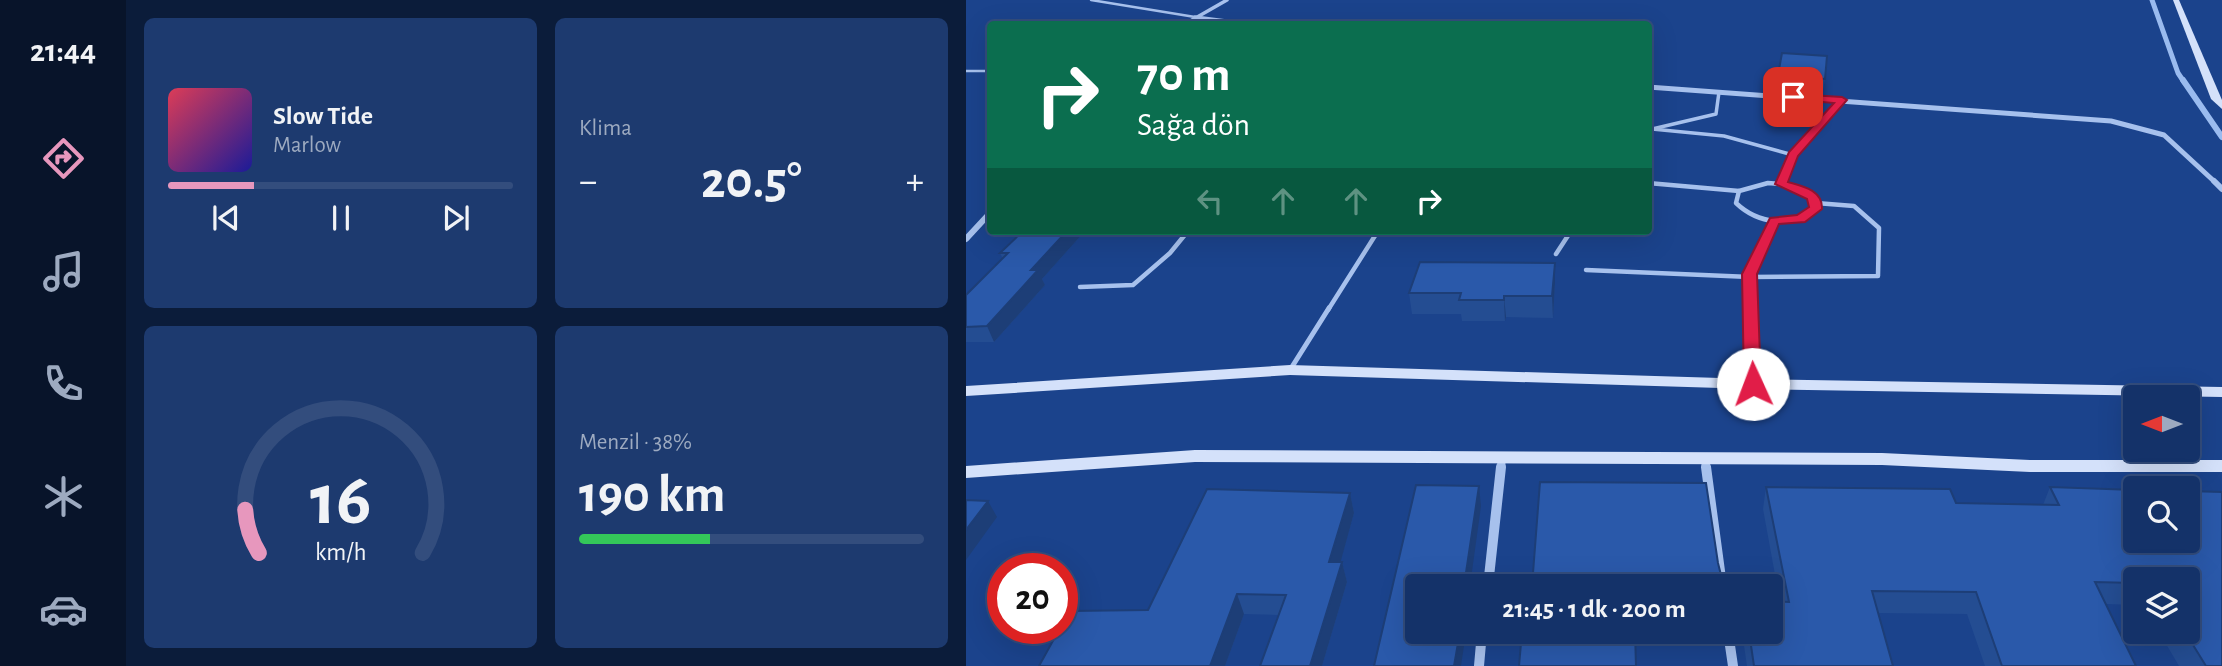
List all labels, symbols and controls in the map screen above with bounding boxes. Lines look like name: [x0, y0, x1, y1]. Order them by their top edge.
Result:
text: 21:44: [30, 35, 96, 67]
icon: right: [1022, 49, 1113, 140]
text: 70 m: [1137, 51, 1231, 100]
pin: [1763, 67, 1823, 127]
icon: arrive: [1774, 78, 1812, 116]
text: Slow Tide: [273, 103, 373, 129]
text: Sağa dön: [1137, 109, 1250, 141]
text: Klima: [579, 117, 632, 140]
icon: directions: [39, 134, 88, 183]
text: Marlow: [273, 134, 341, 157]
text: 20.5°: [701, 155, 802, 207]
text: −: [579, 163, 597, 201]
text: +: [906, 163, 924, 201]
icon: left: [1191, 182, 1229, 220]
icon: ahead: [1264, 182, 1302, 220]
icon: ahead: [1337, 182, 1375, 220]
icon: right: [1410, 182, 1448, 220]
icon: previous: [207, 199, 245, 237]
icon: pause: [322, 199, 360, 237]
icon: next: [437, 199, 475, 237]
icon: music: [39, 247, 88, 296]
position arrow: [1716, 347, 1790, 421]
icon: phone: [39, 359, 88, 408]
north arrow: [2123, 385, 2200, 462]
map controls: [2123, 385, 2200, 644]
text: Menzil · 38%: [579, 431, 692, 454]
text: 16: [310, 465, 371, 538]
text: 190 km: [579, 469, 725, 521]
icon: climate: [39, 472, 88, 521]
button: search: [2123, 476, 2200, 553]
text: km/h: [315, 540, 366, 565]
speed limit sign: 20: [987, 553, 1078, 644]
button: layers: [2123, 567, 2200, 644]
icon: car: [39, 585, 88, 634]
text: 21:45 · 1 dk · 200 m: [1502, 596, 1686, 622]

